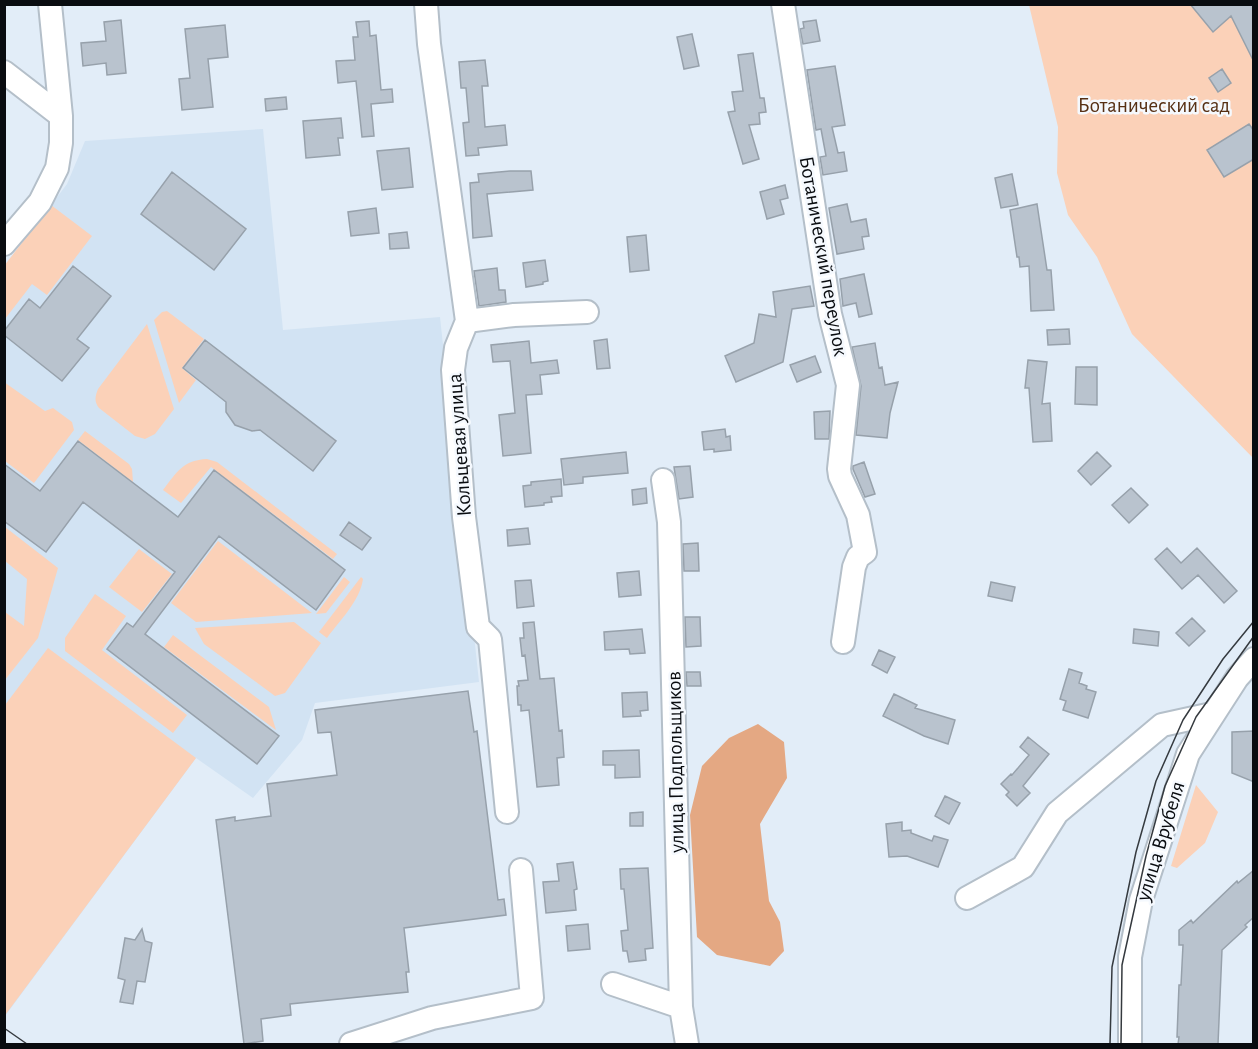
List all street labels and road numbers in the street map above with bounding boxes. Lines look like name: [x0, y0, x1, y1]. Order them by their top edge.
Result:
street label: Ботанический переулок: [796, 154, 852, 358]
street label: Кольцевая улица: [444, 372, 475, 517]
street label: улица Подпольщиков: [663, 671, 688, 854]
street label: улица Врубеля: [1132, 779, 1189, 904]

